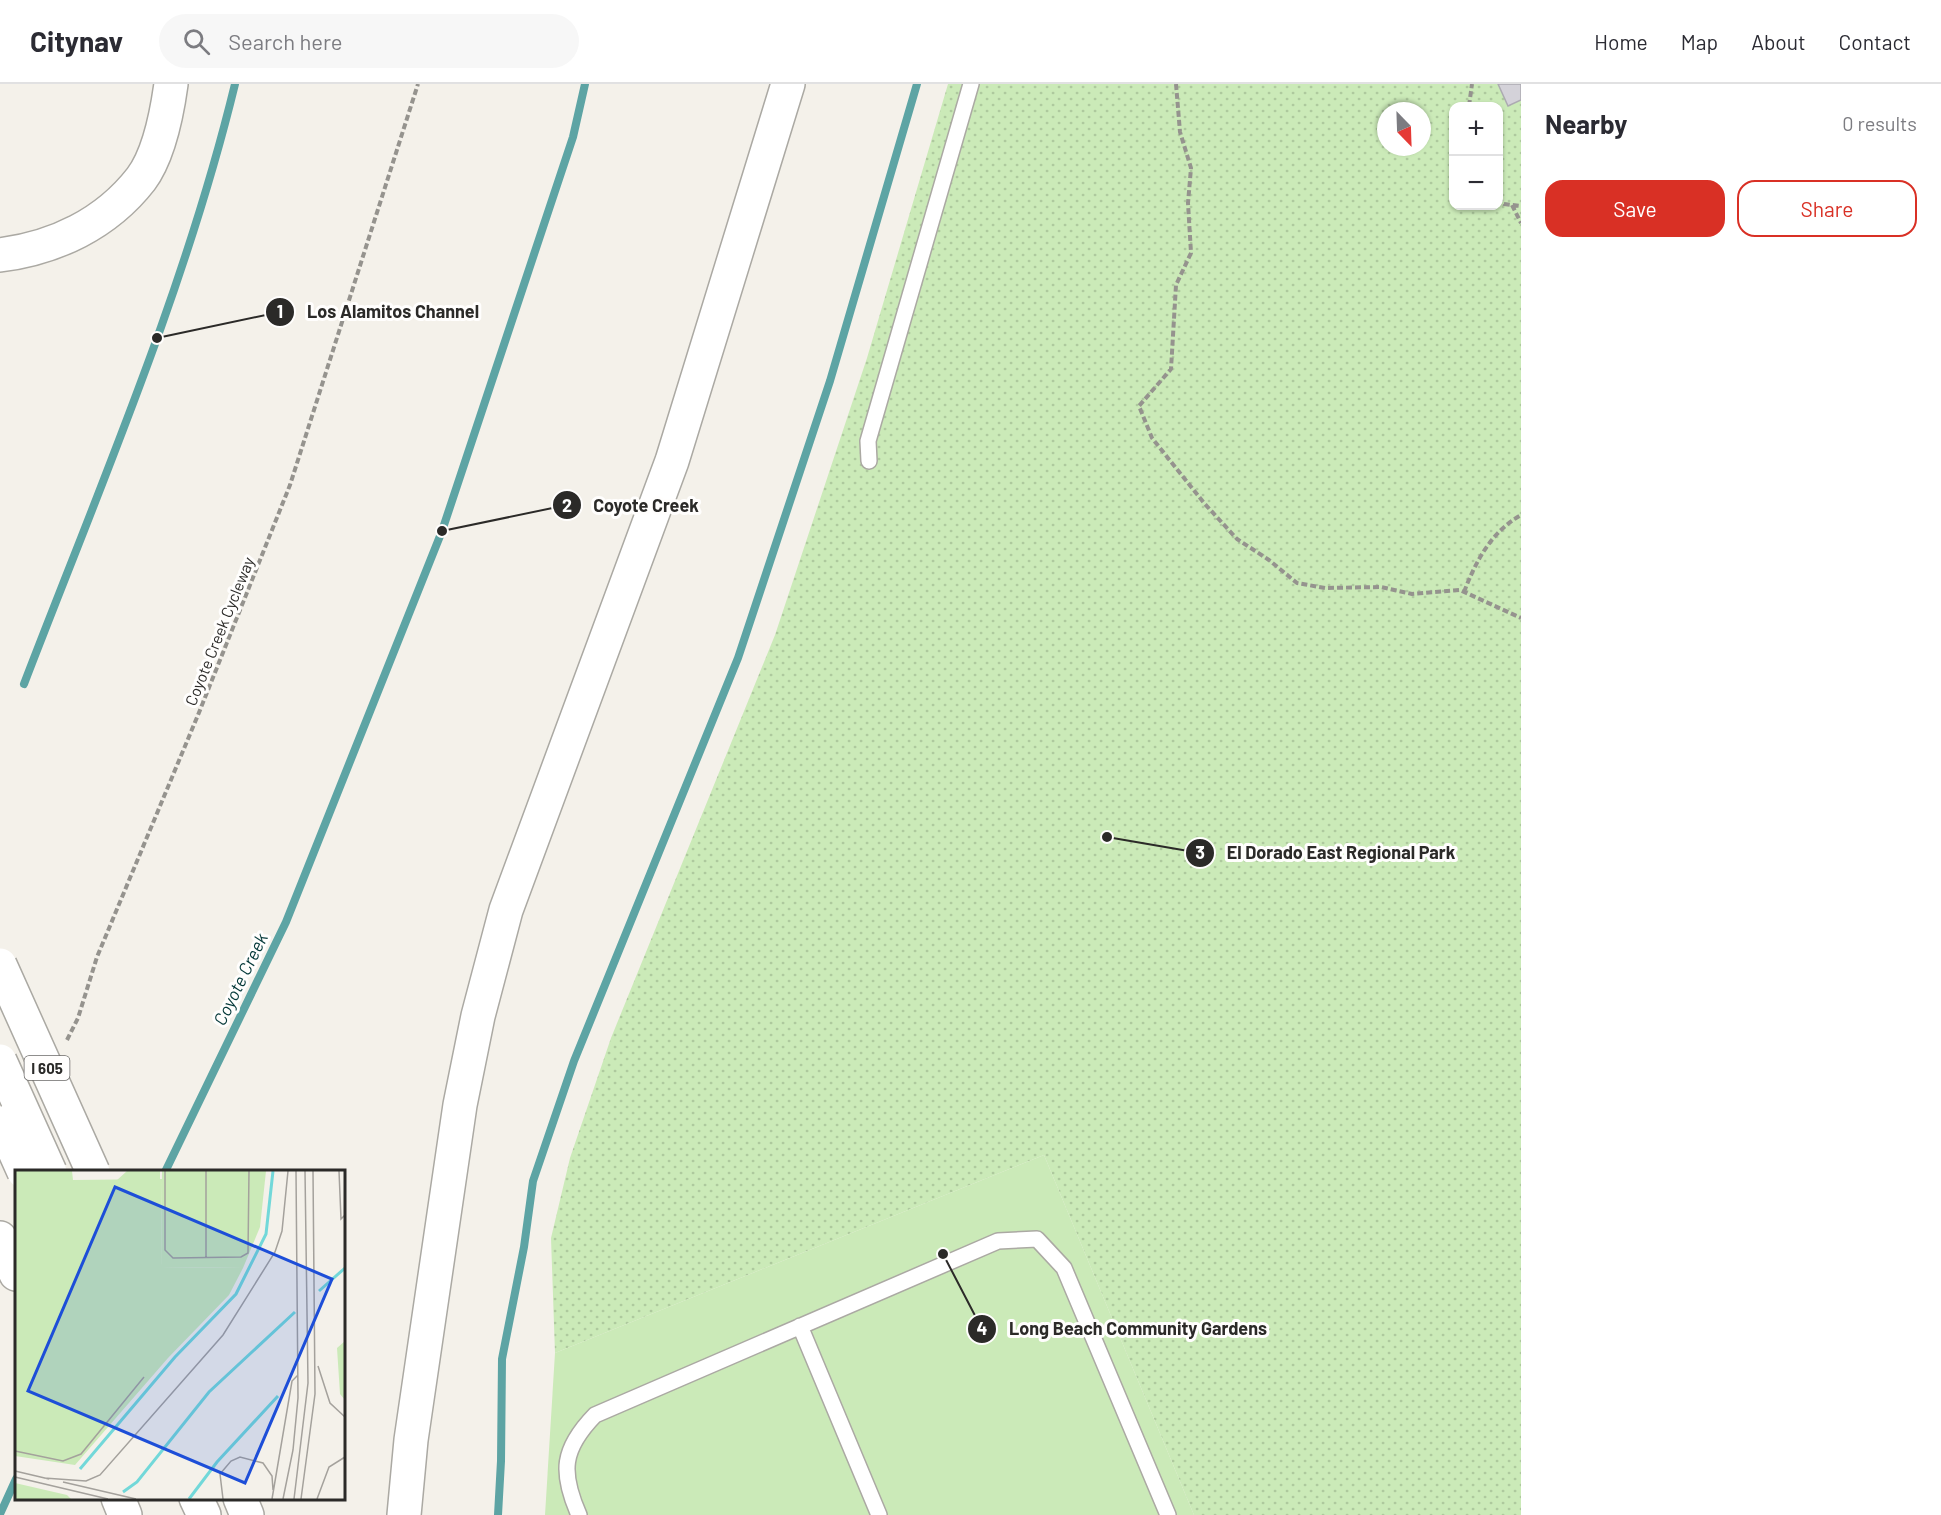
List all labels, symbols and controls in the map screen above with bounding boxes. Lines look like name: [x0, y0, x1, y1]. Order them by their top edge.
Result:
search box: [159, 14, 579, 68]
text: Citynav: [30, 24, 123, 58]
icon: search: [180, 25, 213, 58]
text: Search here: [228, 28, 343, 54]
text: Home: [1594, 29, 1648, 54]
text: Map: [1681, 29, 1718, 54]
text: About: [1751, 29, 1806, 54]
text: Contact: [1839, 29, 1911, 54]
north arrow: [1377, 102, 1431, 156]
map controls: [1449, 102, 1503, 210]
button: +: [1449, 102, 1503, 156]
text: Nearby: [1545, 108, 1627, 139]
text: 0 results: [1842, 111, 1917, 135]
button: −: [1449, 156, 1503, 210]
button: Save: [1545, 180, 1725, 237]
button: Share: [1737, 180, 1917, 237]
callout: Los Alamitos Channel: [265, 294, 491, 330]
text: 1: [277, 300, 283, 322]
text: Los Alamitos Channel: [307, 300, 479, 322]
callout: Coyote Creek: [552, 487, 711, 523]
text: 2: [562, 494, 572, 516]
text: Coyote Creek: [593, 494, 699, 516]
street label: Coyote Creek Cycleway: [180, 553, 258, 708]
callout: El Dorado East Regional Park: [1185, 835, 1468, 871]
text: 3: [1195, 841, 1205, 863]
text: El Dorado East Regional Park: [1227, 841, 1456, 863]
water label: Coyote Creek: [208, 929, 272, 1029]
road number: I 605: [24, 1056, 70, 1080]
inset map: [15, 1170, 345, 1500]
callout: Long Beach Community Gardens: [967, 1311, 1279, 1347]
text: 4: [977, 1317, 988, 1339]
text: Long Beach Community Gardens: [1009, 1317, 1267, 1339]

